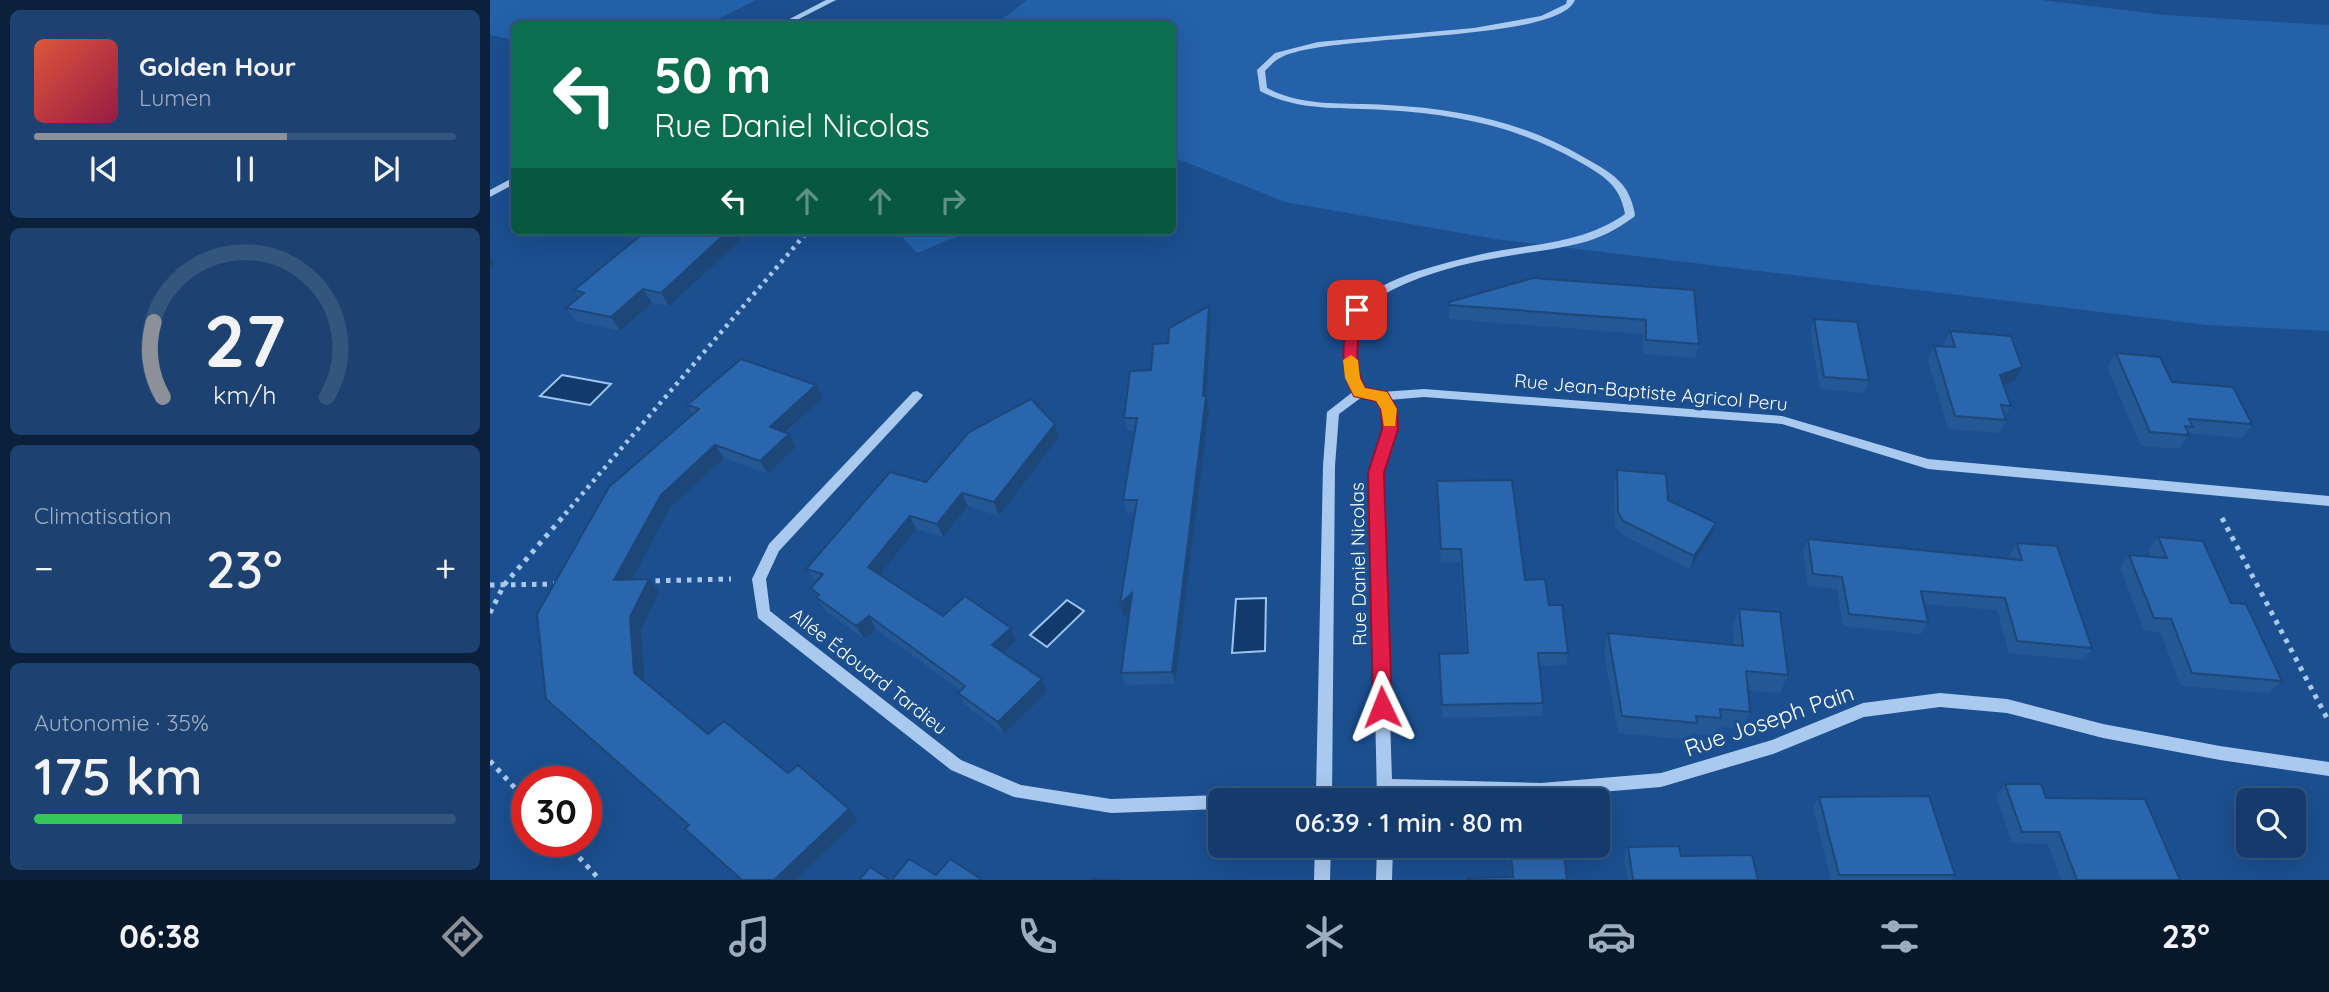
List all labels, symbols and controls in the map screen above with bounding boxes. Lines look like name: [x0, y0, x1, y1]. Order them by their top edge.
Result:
text: 50 m: [654, 44, 771, 105]
icon: left: [539, 49, 630, 140]
text: Golden Hour: [139, 50, 296, 83]
text: Lumen: [139, 83, 212, 112]
text: Rue Daniel Nicolas: [654, 105, 930, 145]
icon: previous: [85, 150, 123, 188]
icon: pause: [226, 150, 264, 188]
icon: next: [367, 150, 405, 188]
icon: left: [715, 182, 753, 220]
icon: ahead: [788, 182, 826, 220]
icon: ahead: [861, 182, 899, 220]
icon: right: [934, 182, 972, 220]
pin: [1327, 280, 1387, 340]
icon: arrive: [1338, 291, 1376, 329]
text: 27: [204, 295, 286, 386]
street label: Rue Jean-Baptiste Agricol Peru: [1513, 368, 1789, 416]
text: km/h: [213, 379, 277, 410]
street label: Rue Daniel Nicolas: [1345, 482, 1371, 646]
text: Climatisation: [34, 501, 172, 530]
text: 23°: [206, 536, 282, 601]
text: −: [34, 544, 54, 592]
text: +: [435, 544, 456, 592]
street label: Allée Édouard Tardieu: [786, 602, 952, 740]
position arrow: [1345, 670, 1419, 744]
street label: Rue Joseph Pain: [1680, 677, 1858, 763]
text: Autonomie · 35%: [34, 708, 209, 737]
text: 175 km: [34, 743, 203, 808]
speed limit sign: 30: [511, 766, 602, 857]
map controls: [2236, 788, 2306, 858]
button: search: [2236, 788, 2306, 858]
text: 06:39 · 1 min · 80 m: [1295, 806, 1523, 839]
icon: directions: [438, 912, 487, 961]
icon: music: [725, 912, 774, 961]
icon: phone: [1013, 912, 1062, 961]
icon: climate: [1300, 912, 1349, 961]
icon: car: [1587, 912, 1636, 961]
icon: filters: [1875, 912, 1924, 961]
text: 06:38: [119, 916, 200, 956]
text: 23°: [2162, 916, 2210, 956]

